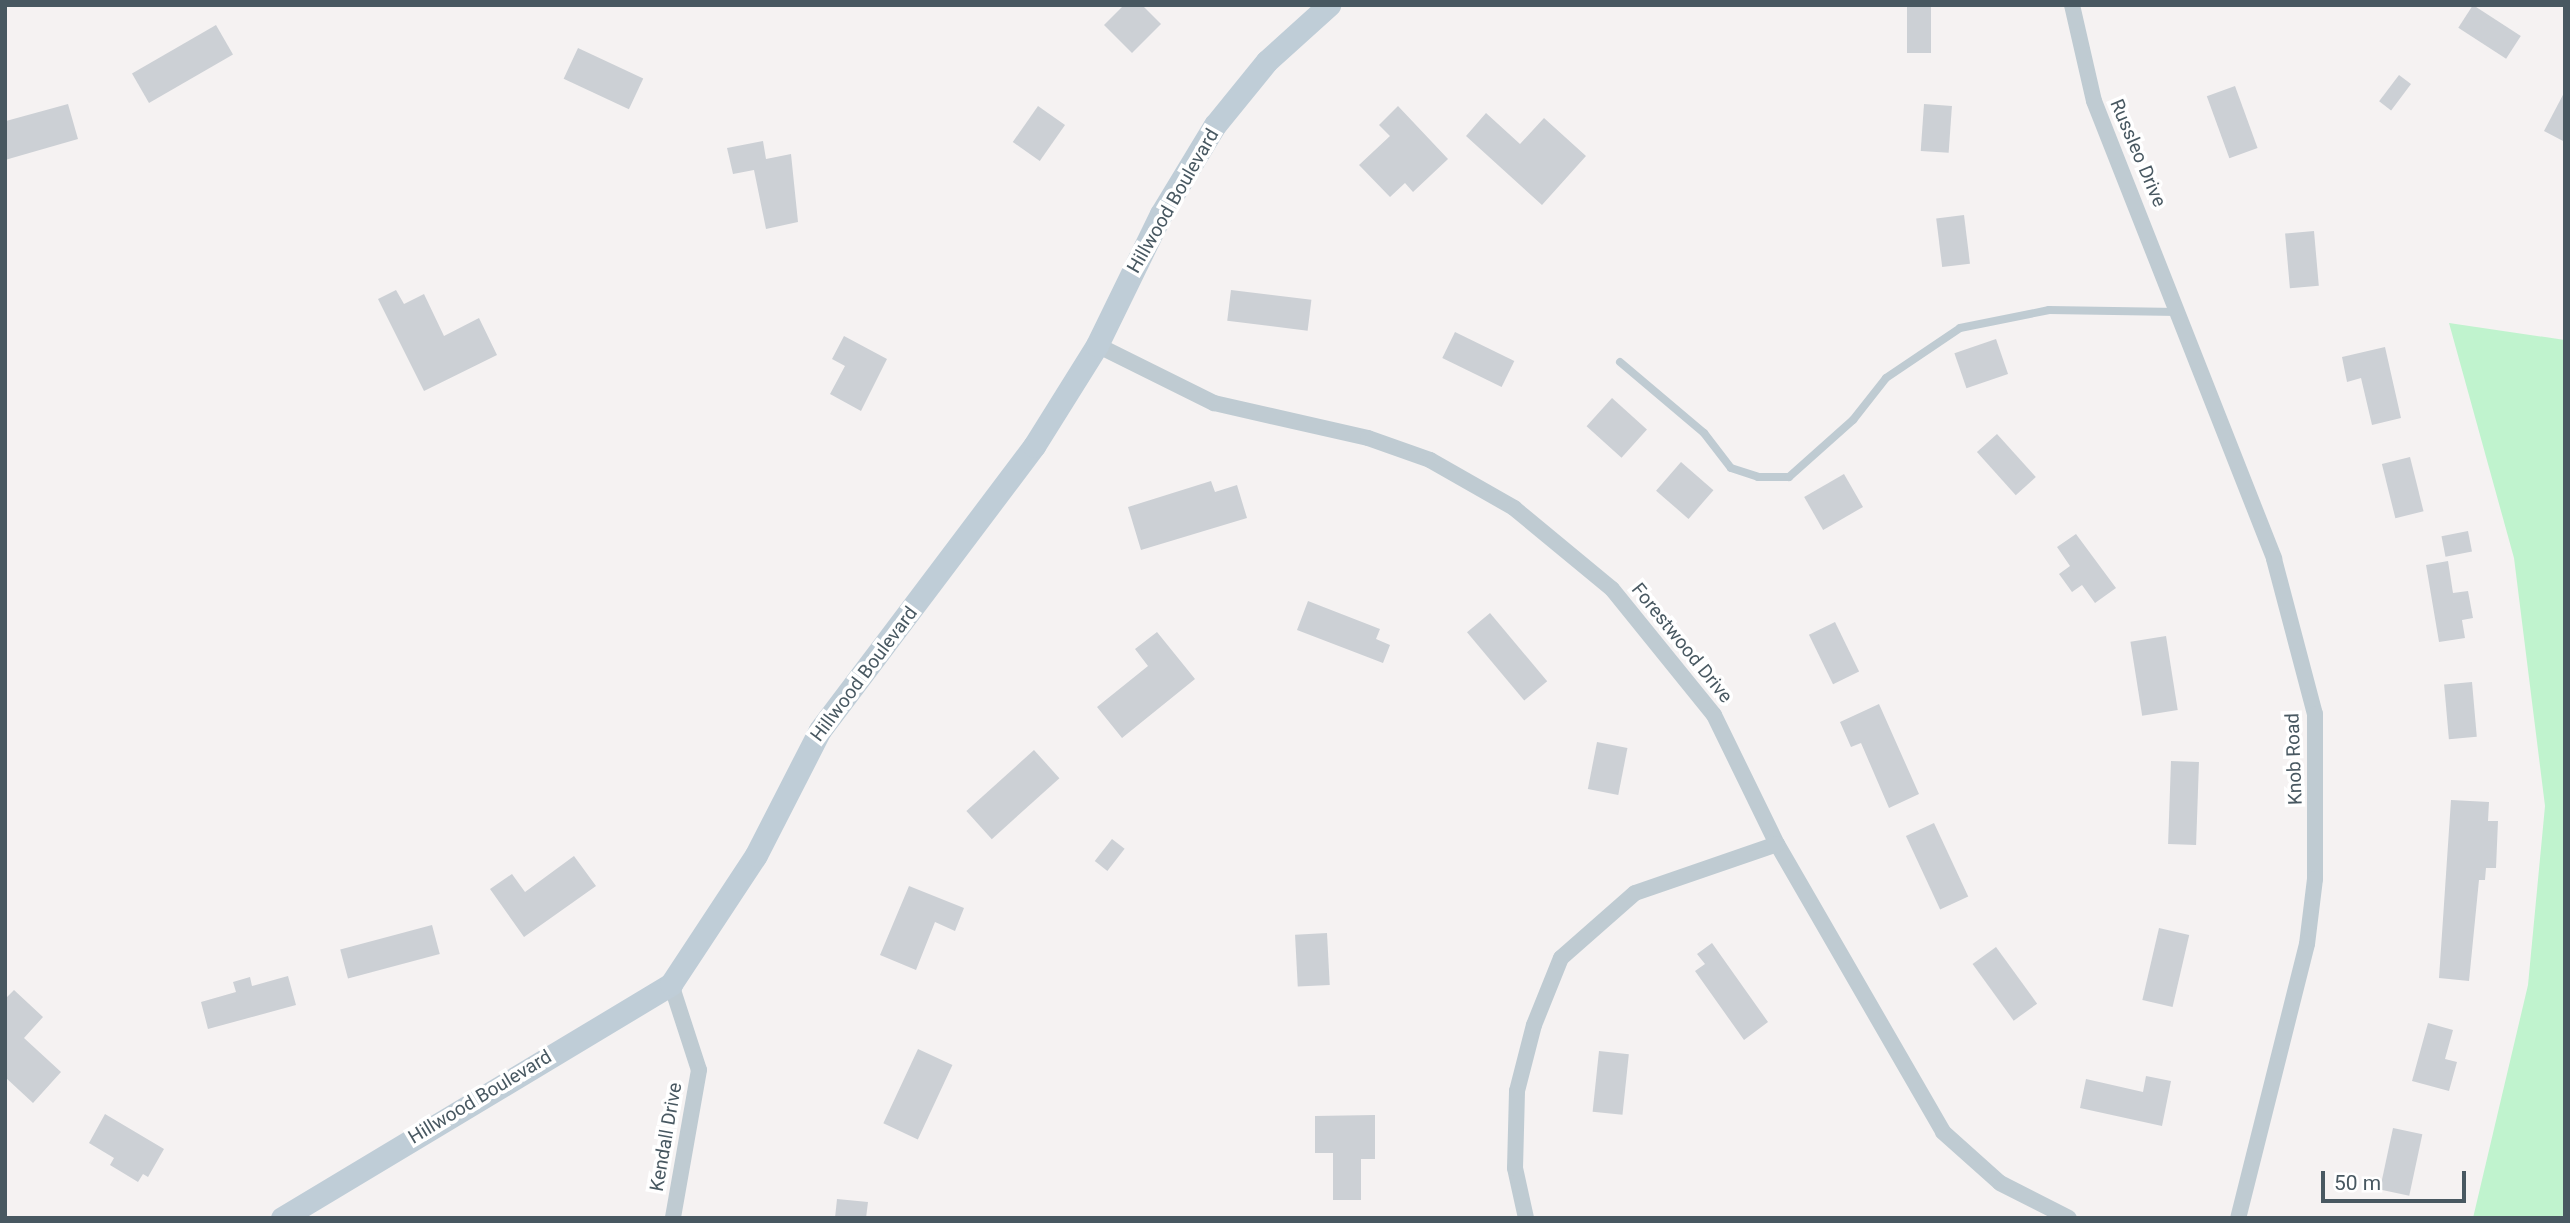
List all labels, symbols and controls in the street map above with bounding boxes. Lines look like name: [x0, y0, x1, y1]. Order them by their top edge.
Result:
street label: Russleo Drive: [2105, 96, 2171, 210]
street label: Hillwood Boulevard: [1122, 125, 1224, 277]
street label: Forestwood Drive: [1627, 578, 1737, 708]
street label: Hillwood Boulevard: [806, 602, 922, 746]
street label: Knob Road: [2281, 713, 2307, 805]
street label: Hillwood Boulevard: [404, 1045, 556, 1149]
street label: Kendall Drive: [645, 1081, 687, 1193]
scale bar: [2325, 1156, 2470, 1200]
text: 50 m: [2334, 1171, 2381, 1195]

